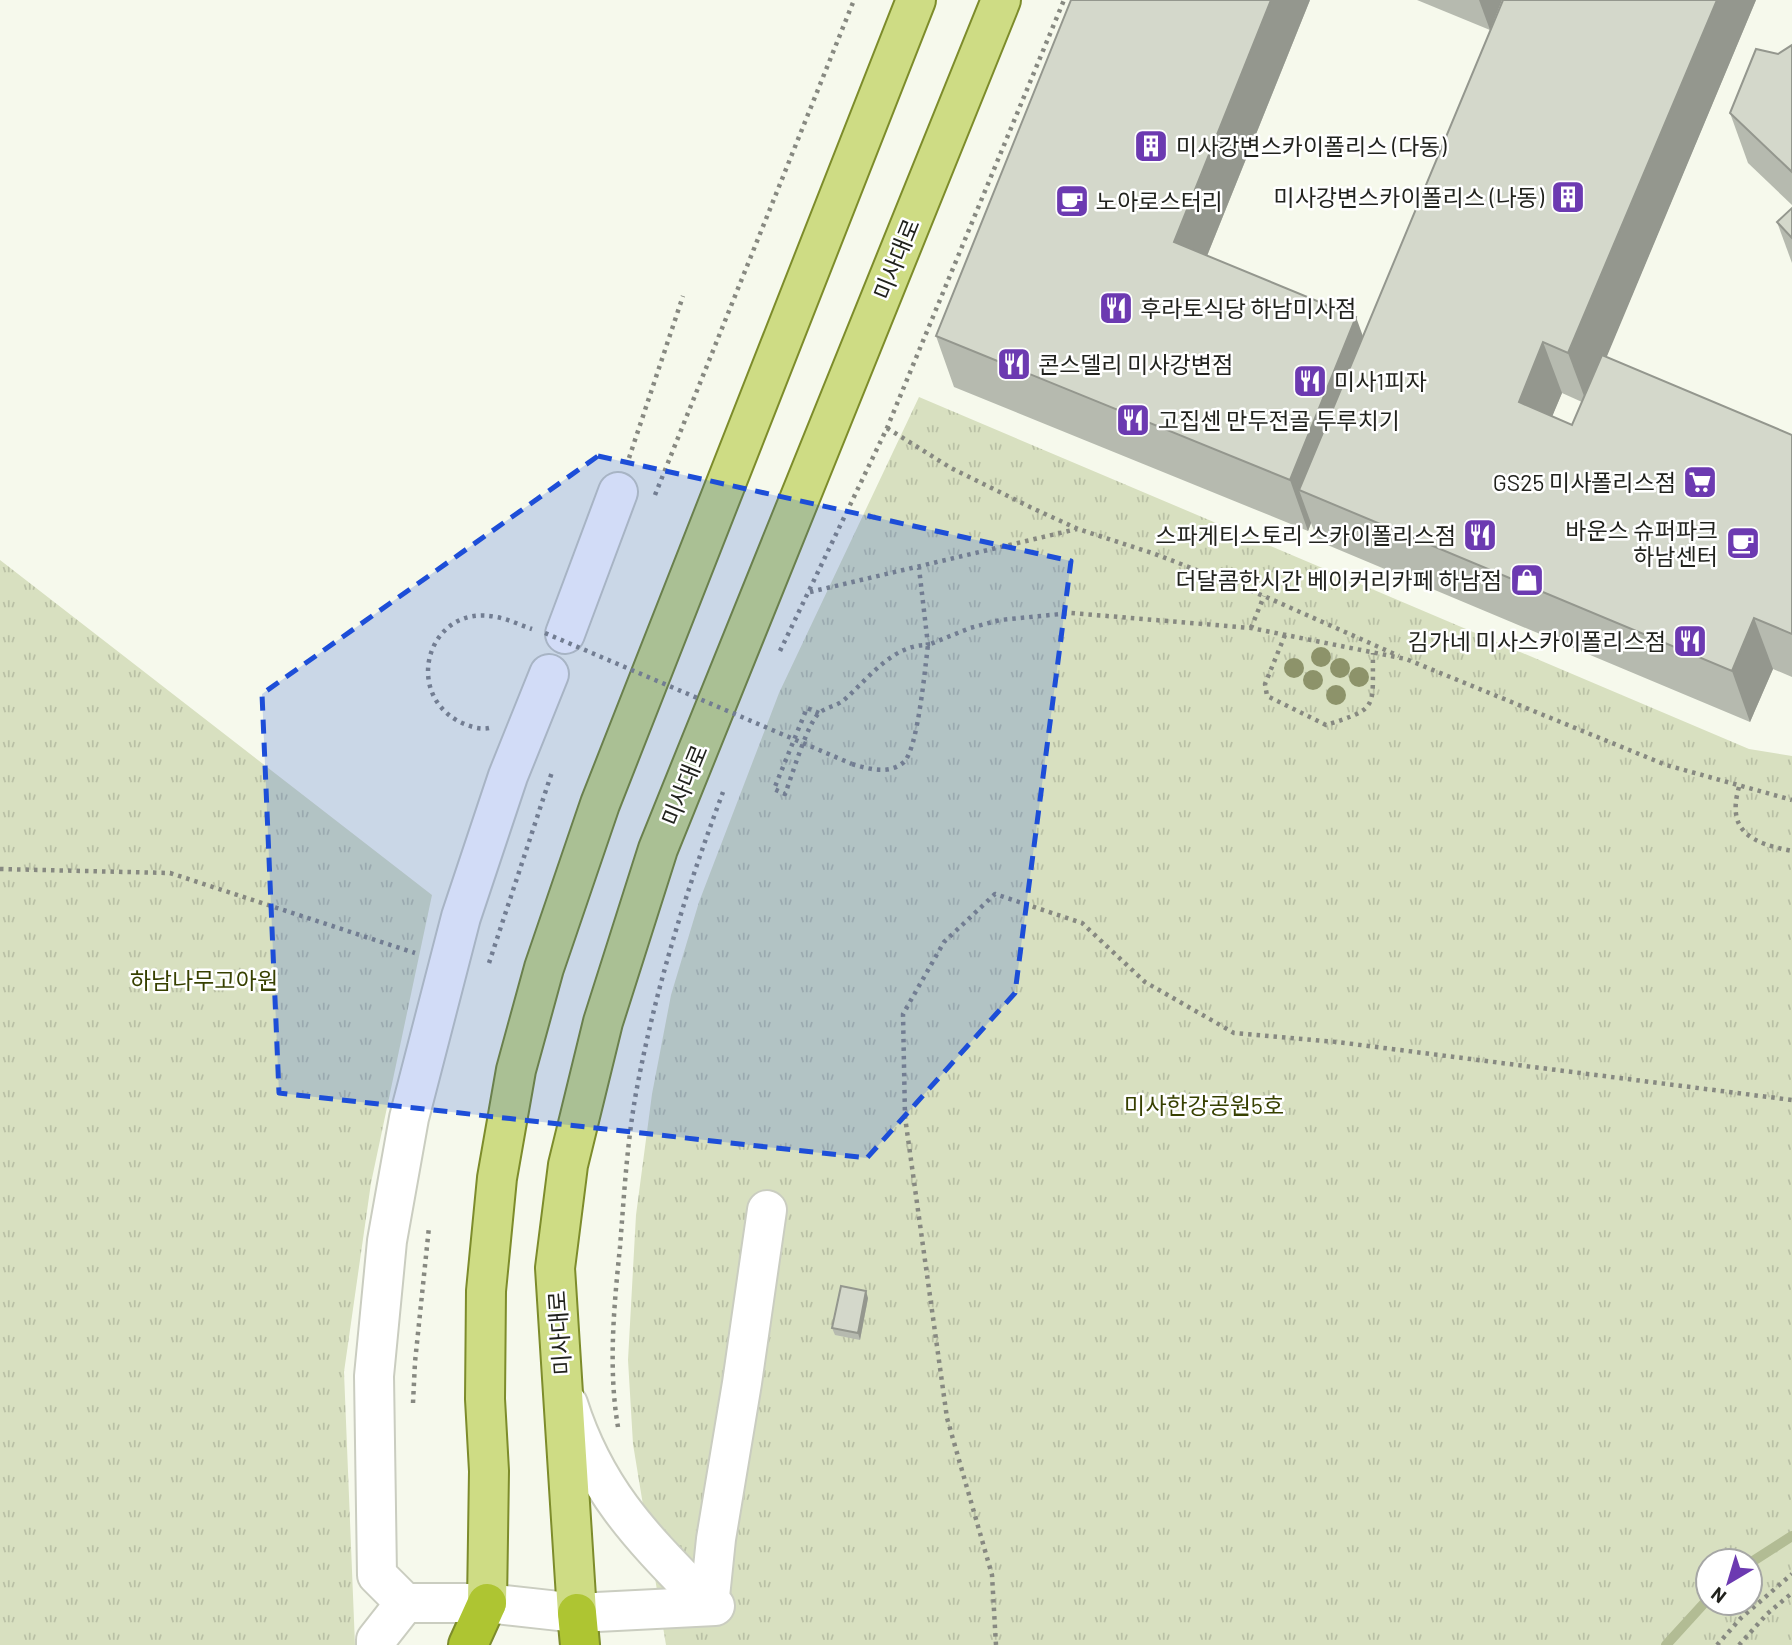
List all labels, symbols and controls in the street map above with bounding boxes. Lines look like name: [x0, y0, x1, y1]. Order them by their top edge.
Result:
building icon: 미사강변스카이폴리스 (다동): [1132, 127, 1170, 165]
place label: 미사강변스카이폴리스 (다동): [1176, 132, 1448, 160]
building icon: 미사강변스카이폴리스 (나동): [1549, 178, 1587, 216]
cafe icon: 노아로스터리: [1053, 182, 1091, 220]
place label: 미사강변스카이폴리스 (나동): [1273, 183, 1545, 211]
place label: 노아로스터리: [1096, 187, 1223, 215]
street label: 미사대로: [867, 215, 925, 303]
restaurant icon: 후라토식당 하남미사점: [1097, 289, 1135, 327]
place label: 후라토식당 하남미사점: [1140, 294, 1356, 322]
restaurant icon: 콘스델리 미사강변점: [995, 345, 1033, 383]
place label: 콘스델리 미사강변점: [1038, 350, 1233, 378]
restaurant icon: 미사1피자: [1291, 362, 1329, 400]
place label: 미사1피자: [1334, 367, 1427, 395]
restaurant icon: 고집센 만두전골 두루치기: [1114, 401, 1152, 439]
place label: 고집센 만두전골 두루치기: [1158, 406, 1400, 434]
supermarket icon: GS25 미사폴리스점: [1681, 463, 1719, 501]
place label: GS25 미사폴리스점: [1493, 468, 1676, 496]
restaurant icon: 스파게티스토리 스카이폴리스점: [1461, 516, 1499, 554]
place label: 바운스 슈퍼파크 하남센터: [1565, 516, 1718, 570]
place label: 스파게티스토리 스카이폴리스점: [1155, 521, 1456, 549]
cafe icon: 바운스 슈퍼파크 하남센터: [1724, 524, 1762, 562]
shop icon: 더달콤한시간 베이커리카페 하남점: [1508, 561, 1546, 599]
place label: 더달콤한시간 베이커리카페 하남점: [1175, 566, 1502, 594]
restaurant icon: 김가네 미사스카이폴리스점: [1671, 622, 1709, 660]
place label: 김가네 미사스카이폴리스점: [1407, 627, 1666, 655]
street label: 미사대로: [655, 741, 713, 829]
park label: 하남나무고아원: [130, 966, 278, 994]
park label: 미사한강공원5호: [1124, 1091, 1284, 1119]
street label: 미사대로: [542, 1290, 576, 1376]
north arrow: [1694, 1547, 1764, 1617]
text: N: [1706, 1583, 1730, 1609]

